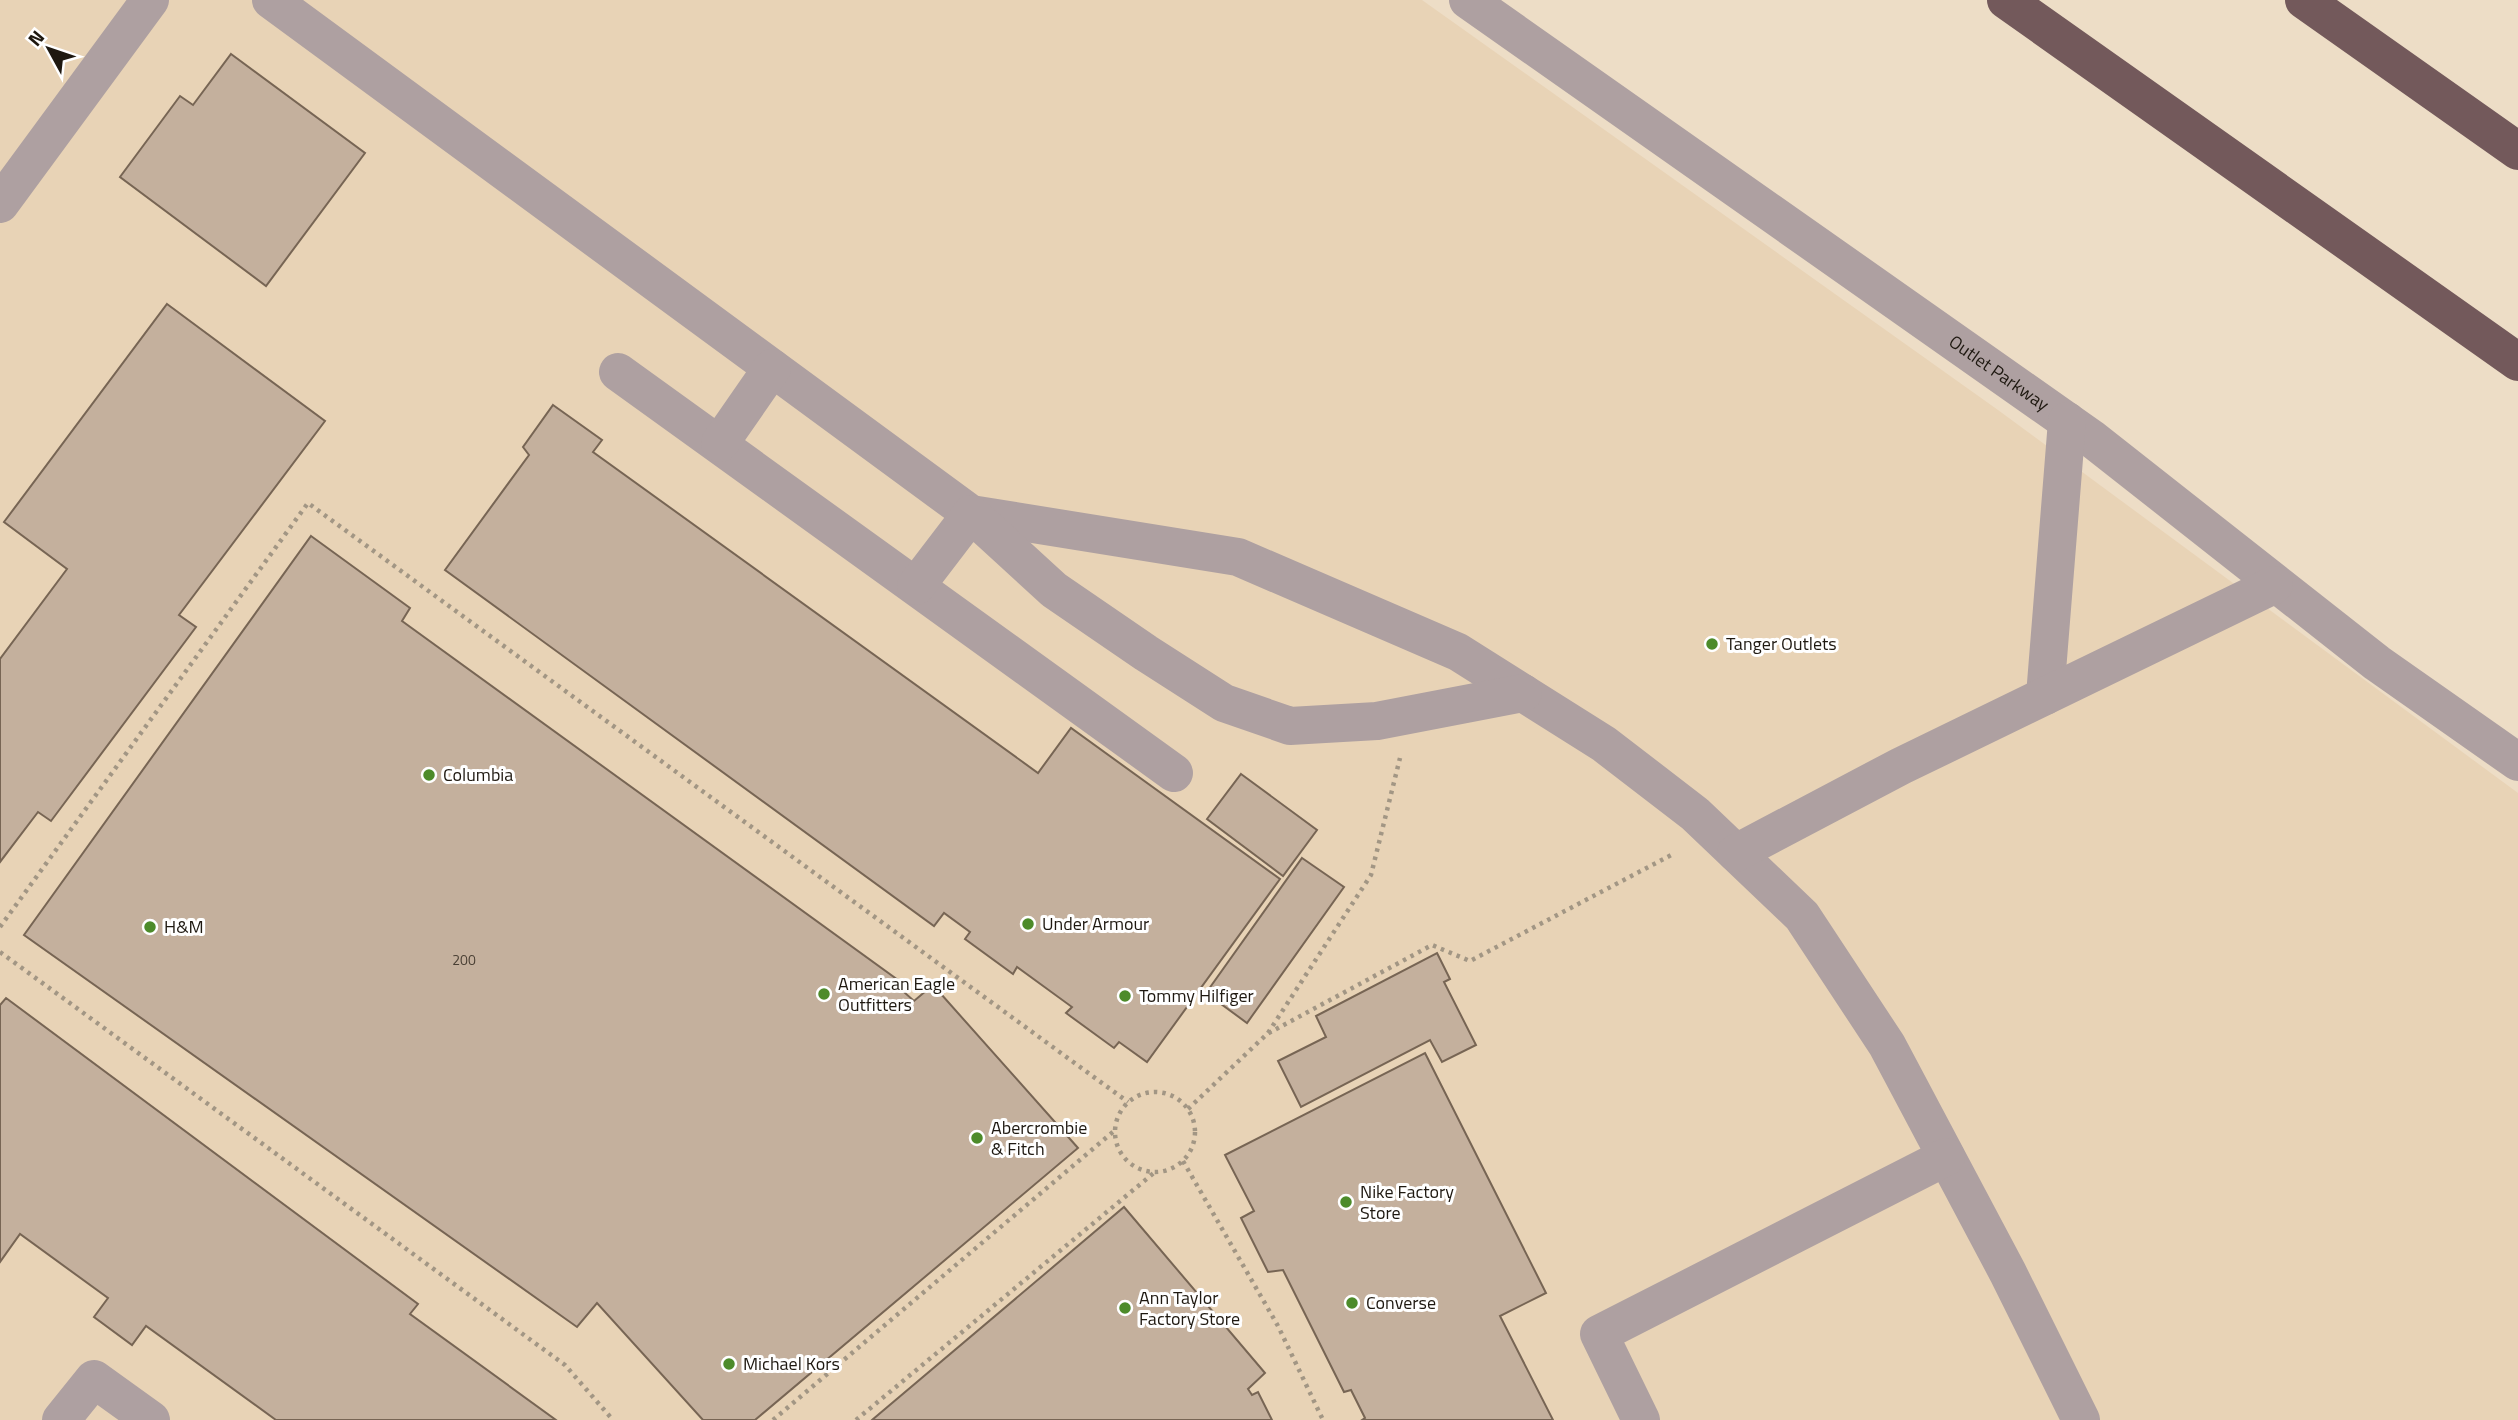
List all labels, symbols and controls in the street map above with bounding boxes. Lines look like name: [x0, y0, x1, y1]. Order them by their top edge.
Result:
north arrow: [14, 14, 84, 84]
text: N: [20, 23, 51, 52]
street label: Outlet Parkway: [1944, 328, 2055, 418]
place label: Tanger Outlets: [1726, 630, 1837, 657]
marker: Tanger Outlets: [1704, 636, 1720, 652]
place label: Columbia: [443, 761, 513, 788]
marker: Columbia: [421, 767, 437, 783]
place label: Under Armour: [1042, 910, 1149, 937]
place label: H&M: [164, 913, 204, 940]
marker: Under Armour: [1020, 916, 1036, 932]
marker: H&M: [142, 919, 158, 935]
house number: 200: [452, 949, 476, 970]
place label: American Eagle Outfitters: [838, 970, 955, 1018]
place label: Tommy Hilfiger: [1139, 982, 1254, 1009]
marker: American Eagle Outfitters: [816, 986, 832, 1002]
marker: Tommy Hilfiger: [1117, 988, 1133, 1004]
place label: Abercrombie & Fitch: [991, 1114, 1087, 1162]
marker: Abercrombie & Fitch: [969, 1130, 985, 1146]
place label: Nike Factory Store: [1360, 1178, 1454, 1226]
marker: Nike Factory Store: [1338, 1194, 1354, 1210]
place label: Ann Taylor Factory Store: [1139, 1284, 1240, 1332]
place label: Converse: [1366, 1289, 1436, 1316]
marker: Converse: [1344, 1295, 1360, 1311]
marker: Ann Taylor Factory Store: [1117, 1300, 1133, 1316]
place label: Michael Kors: [743, 1350, 840, 1377]
marker: Michael Kors: [721, 1356, 737, 1372]

